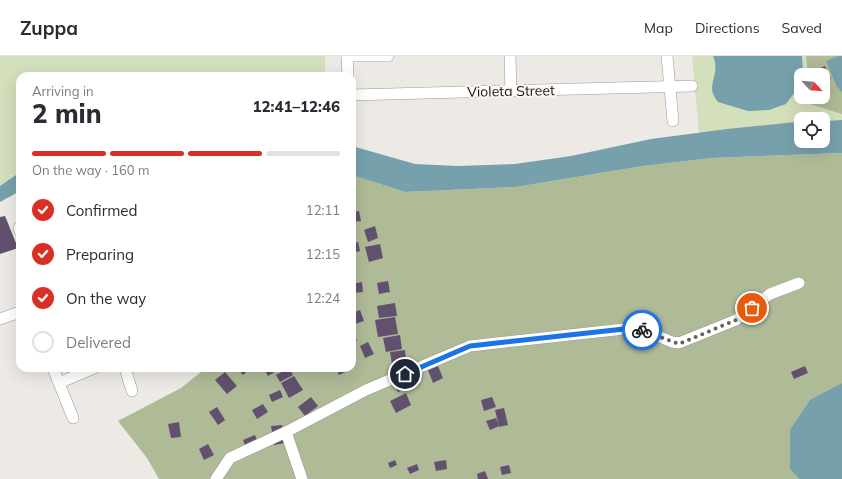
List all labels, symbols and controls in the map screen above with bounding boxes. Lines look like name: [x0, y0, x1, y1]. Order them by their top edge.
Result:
text: Zuppa: [20, 16, 78, 40]
text: Map: [644, 19, 673, 37]
text: Directions: [695, 19, 760, 37]
text: Saved: [782, 19, 822, 37]
north arrow: [794, 68, 830, 104]
map controls: [794, 68, 830, 148]
street label: Violeta Street: [467, 81, 555, 101]
text: Arriving in: [32, 83, 94, 99]
text: 2 min: [32, 97, 102, 130]
text: 12:41–12:46: [253, 97, 340, 116]
button: locate: [794, 112, 830, 148]
text: On the way · 160 m: [32, 162, 149, 178]
icon: check: [32, 199, 54, 221]
text: Confirmed: [66, 201, 137, 220]
text: 12:11: [306, 202, 340, 218]
icon: check: [32, 243, 54, 265]
text: Preparing: [66, 245, 134, 264]
text: 12:15: [306, 246, 340, 262]
icon: check: [32, 287, 54, 309]
text: On the way: [66, 289, 146, 308]
text: 12:24: [306, 290, 340, 306]
pin: [735, 291, 769, 325]
icon: bag: [741, 297, 763, 319]
courier: [622, 310, 662, 350]
icon: bike: [631, 319, 653, 341]
text: Delivered: [66, 333, 131, 352]
pin: [388, 357, 422, 391]
icon: home: [394, 363, 416, 385]

